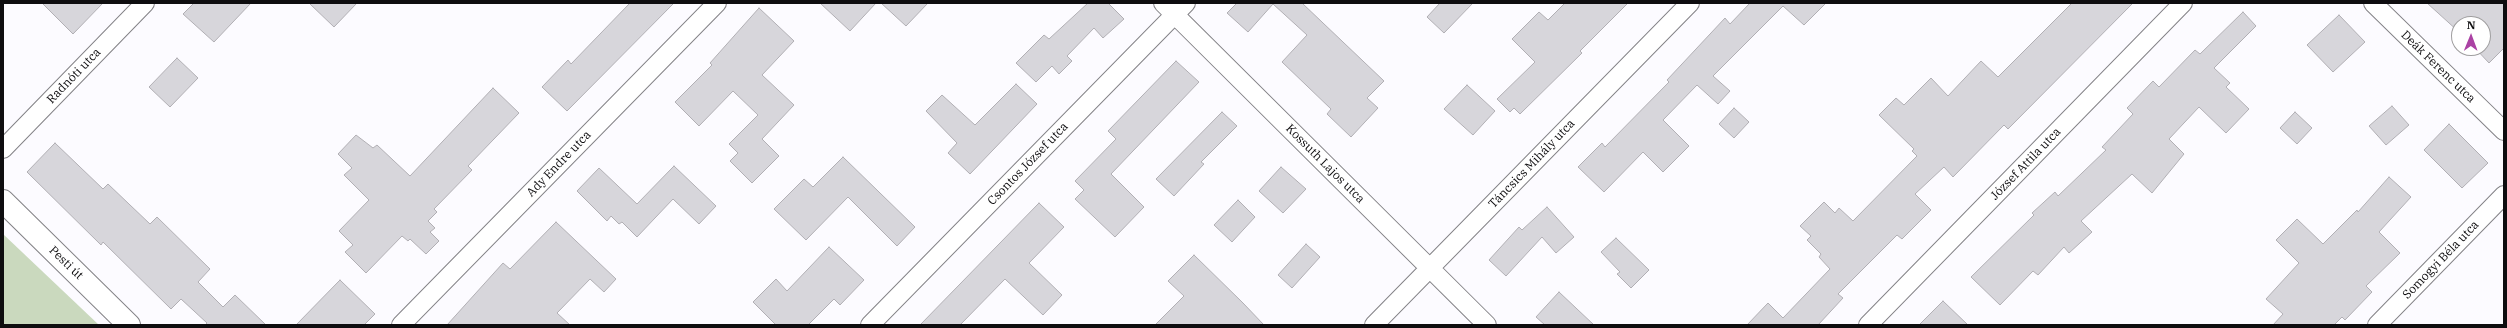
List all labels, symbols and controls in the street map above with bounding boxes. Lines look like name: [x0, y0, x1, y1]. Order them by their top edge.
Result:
north arrow: [2451, 16, 2491, 56]
text: N: [2467, 18, 2476, 32]
street label: Deák Ferenc utca: [2398, 28, 2478, 106]
street label: Radnóti utca: [44, 45, 104, 107]
street label: Táncsics Mihály utca: [1486, 117, 1578, 211]
street label: Csontos József utca: [985, 120, 1071, 208]
street label: Kossuth Lajos utca: [1283, 122, 1367, 206]
street label: József Attila utca: [1988, 125, 2064, 203]
street label: Ady Endre utca: [524, 128, 594, 200]
street label: Somogyi Béla utca: [2400, 218, 2482, 302]
street label: Pesti út: [46, 243, 86, 283]

